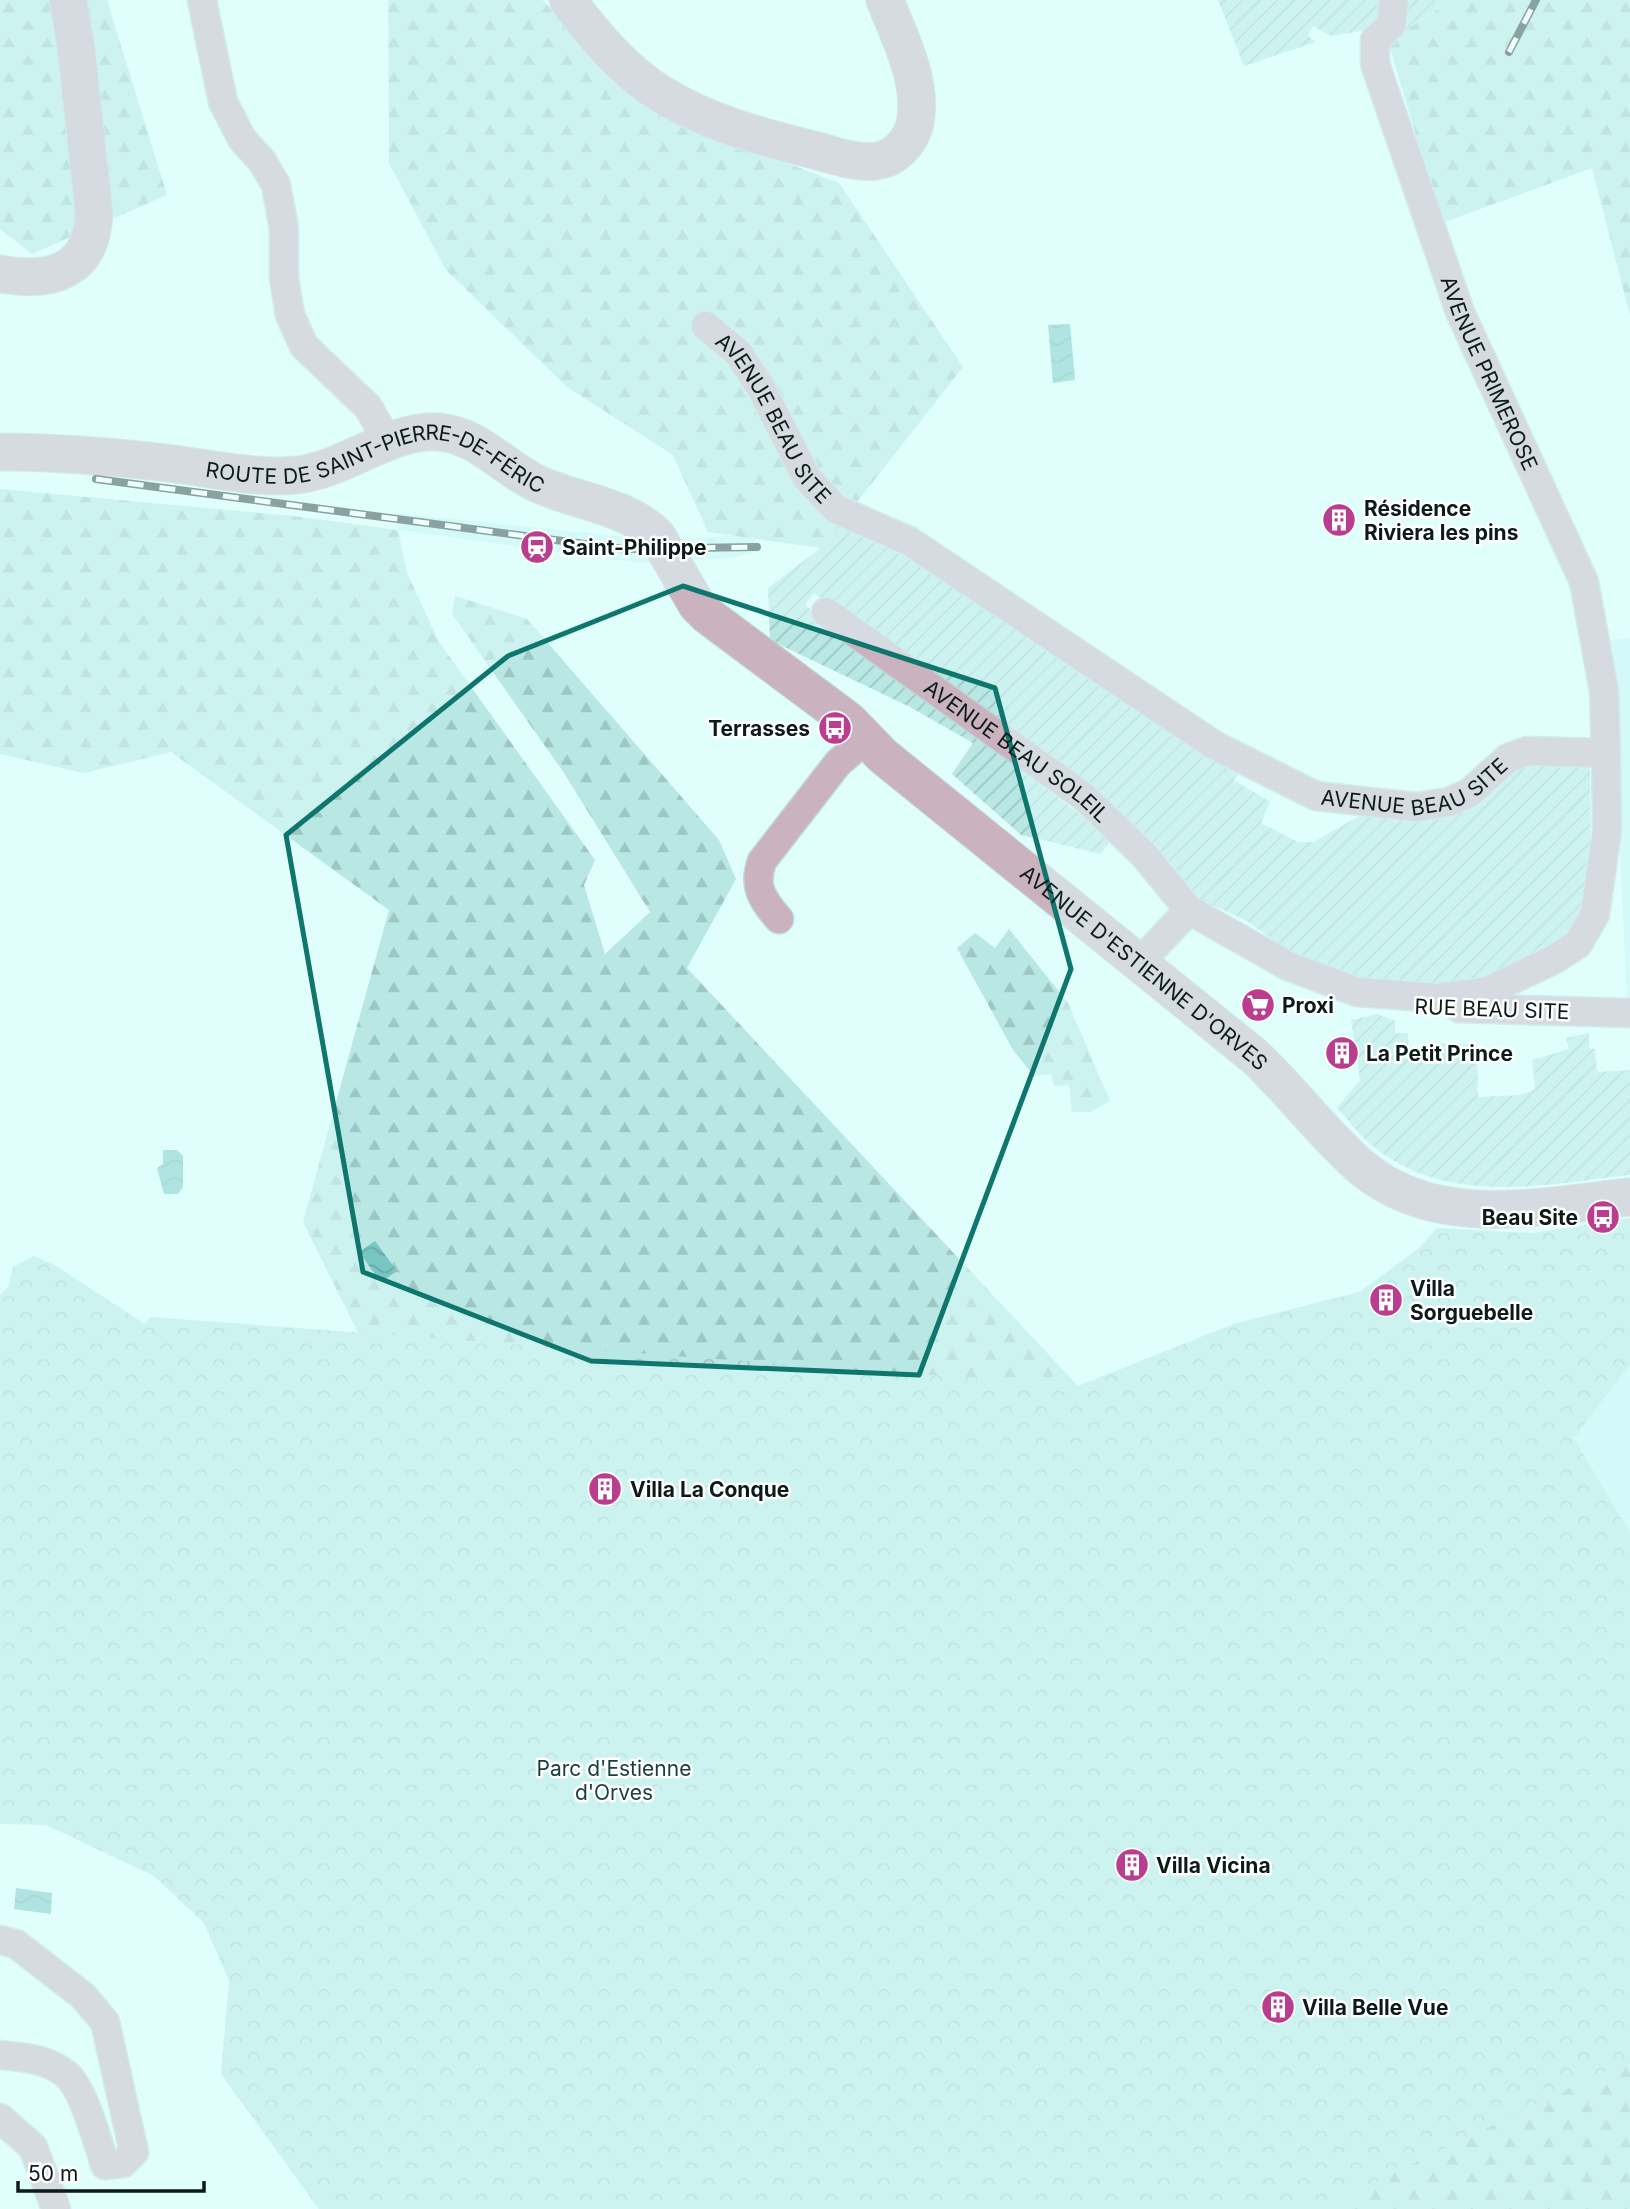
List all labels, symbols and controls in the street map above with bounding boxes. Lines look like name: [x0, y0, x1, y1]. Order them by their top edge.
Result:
street label: AVENUE PRIMEROSE: [1436, 273, 1543, 474]
street label: AVENUE BEAU SITE: [711, 328, 837, 508]
street label: ROUTE DE SAINT-PIERRE-DE-FÉRIC: [204, 419, 549, 498]
place label: Résidence Riviera les pins: [1364, 496, 1518, 545]
building icon: Résidence Riviera les pins: [1320, 501, 1358, 539]
station icon: Saint-Philippe: [518, 528, 556, 566]
place label: Saint-Philippe: [562, 535, 707, 560]
street label: AVENUE BEAU SOLEIL: [920, 674, 1115, 827]
bus stop icon: Terrasses: [816, 709, 854, 747]
place label: Terrasses: [708, 716, 810, 741]
street label: AVENUE BEAU SITE: [1320, 752, 1512, 820]
street label: AVENUE D'ESTIENNE D'ORVES: [1016, 860, 1273, 1075]
supermarket icon: Proxi: [1239, 986, 1277, 1024]
place label: Proxi: [1282, 993, 1334, 1018]
street label: RUE BEAU SITE: [1414, 994, 1570, 1024]
building icon: La Petit Prince: [1323, 1034, 1361, 1072]
place label: La Petit Prince: [1366, 1041, 1513, 1066]
bus stop icon: Beau Site: [1584, 1198, 1622, 1236]
place label: Beau Site: [1482, 1205, 1578, 1230]
place label: Villa Sorguebelle: [1410, 1276, 1533, 1325]
building icon: Villa Sorguebelle: [1367, 1281, 1405, 1319]
building icon: Villa La Conque: [586, 1470, 624, 1508]
place label: Villa La Conque: [630, 1477, 789, 1502]
park label: Parc d'Estienne d'Orves: [537, 1756, 691, 1805]
building icon: Villa Vicina: [1113, 1846, 1151, 1884]
place label: Villa Vicina: [1156, 1853, 1271, 1878]
building icon: Villa Belle Vue: [1259, 1988, 1297, 2026]
place label: Villa Belle Vue: [1302, 1995, 1448, 2020]
scale bar: [18, 2150, 203, 2194]
text: 50 m: [28, 2161, 78, 2186]

